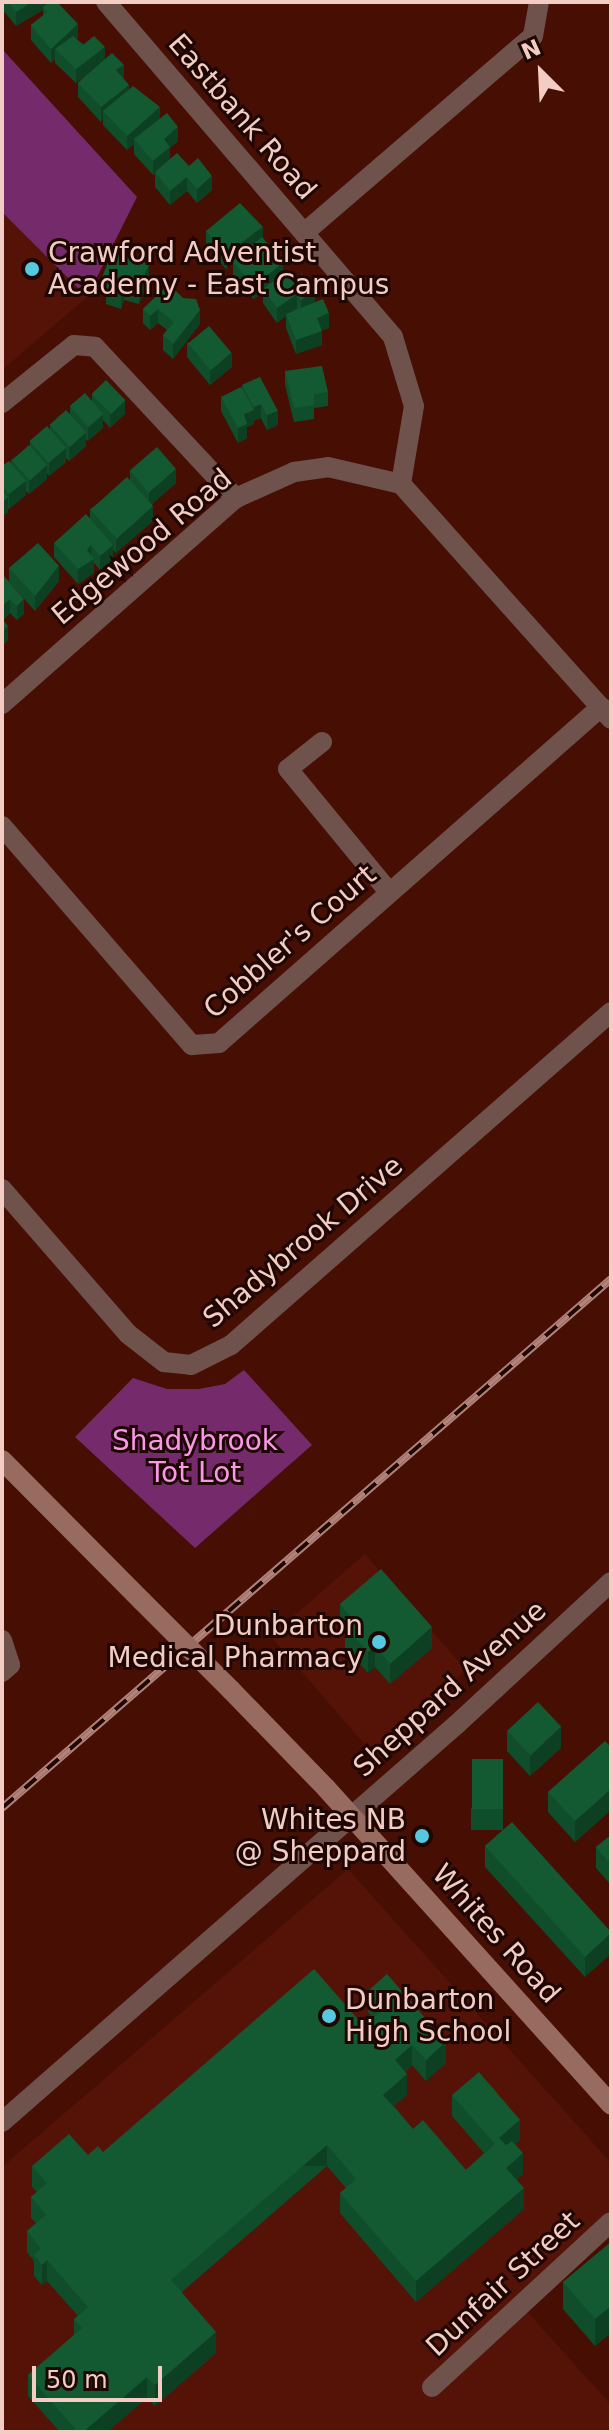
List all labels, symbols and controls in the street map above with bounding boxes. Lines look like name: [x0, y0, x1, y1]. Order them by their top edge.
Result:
street label: Eastbank Road: [161, 27, 323, 207]
north arrow: [501, 32, 581, 112]
text: N: [518, 34, 545, 65]
place label: Crawford Adventist Academy - East Campus: [48, 236, 389, 302]
marker: Crawford Adventist Academy - East Campus: [23, 260, 41, 278]
street label: Edgewood Road: [45, 462, 239, 632]
street label: Cobbler's Court: [197, 858, 383, 1026]
street label: Shadybrook Drive: [197, 1149, 409, 1335]
park label: Shadybrook Tot Lot: [112, 1424, 278, 1490]
street label: Sheppard Avenue: [347, 1594, 553, 1784]
place label: Dunbarton Medical Pharmacy: [108, 1609, 363, 1675]
marker: Dunbarton Medical Pharmacy: [370, 1633, 388, 1651]
place label: Whites NB @ Sheppard: [235, 1803, 406, 1869]
marker: Whites NB @ Sheppard: [413, 1827, 431, 1845]
street label: Whites Road: [425, 1858, 567, 2010]
place label: Dunbarton High School: [345, 1983, 511, 2049]
marker: Dunbarton High School: [320, 2007, 338, 2025]
street label: Dunfair Street: [419, 2204, 587, 2364]
scale bar: [36, 2350, 166, 2400]
text: 50 m: [46, 2366, 108, 2394]

